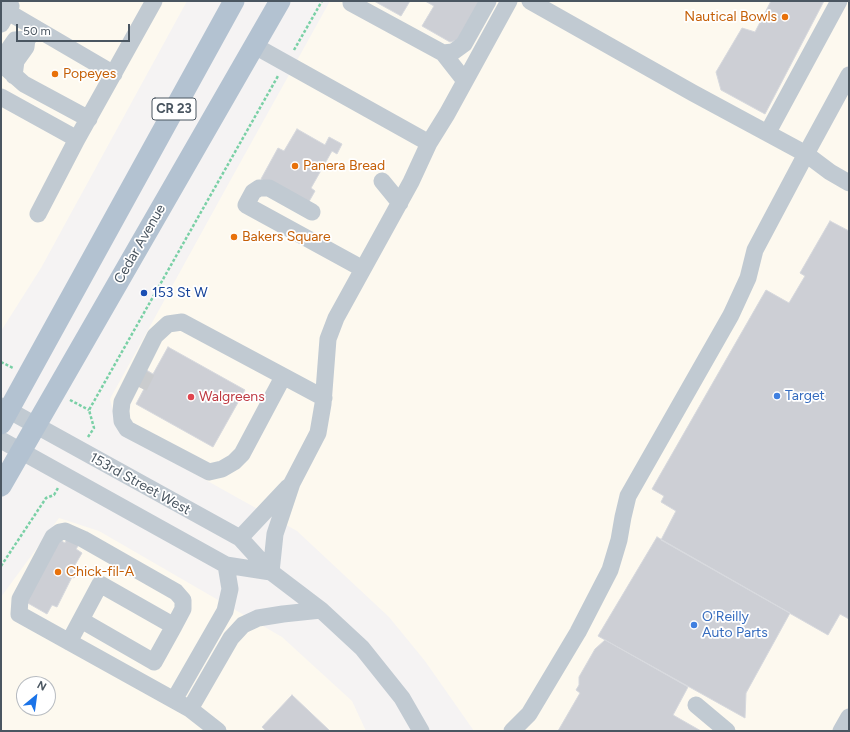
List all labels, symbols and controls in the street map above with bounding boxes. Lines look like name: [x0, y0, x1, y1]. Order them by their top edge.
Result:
place label: Nautical Bowls: [684, 9, 777, 25]
marker: Nautical Bowls: [780, 12, 790, 22]
scale bar: [18, 16, 132, 42]
text: 50 m: [23, 24, 51, 38]
place label: Popeyes: [63, 66, 116, 82]
marker: Popeyes: [50, 69, 60, 79]
road number: CR 23: [152, 98, 196, 120]
place label: Panera Bread: [303, 158, 385, 174]
marker: Panera Bread: [290, 161, 300, 171]
street label: Cedar Avenue: [111, 201, 169, 287]
place label: Bakers Square: [242, 229, 331, 245]
marker: Bakers Square: [229, 232, 239, 242]
place label: 153 St W: [152, 285, 208, 301]
marker: 153 St W: [139, 288, 149, 298]
place label: Target: [785, 388, 825, 404]
place label: Walgreens: [199, 389, 265, 405]
marker: Target: [772, 391, 782, 401]
marker: Walgreens: [186, 392, 196, 402]
street label: 153rd Street West: [87, 449, 193, 519]
place label: Chick-fil-A: [66, 564, 134, 580]
marker: Chick-fil-A: [53, 567, 63, 577]
place label: O'Reilly Auto Parts: [702, 609, 768, 642]
marker: O'Reilly Auto Parts: [689, 620, 699, 630]
north arrow: [16, 676, 56, 716]
text: N: [35, 678, 48, 694]

